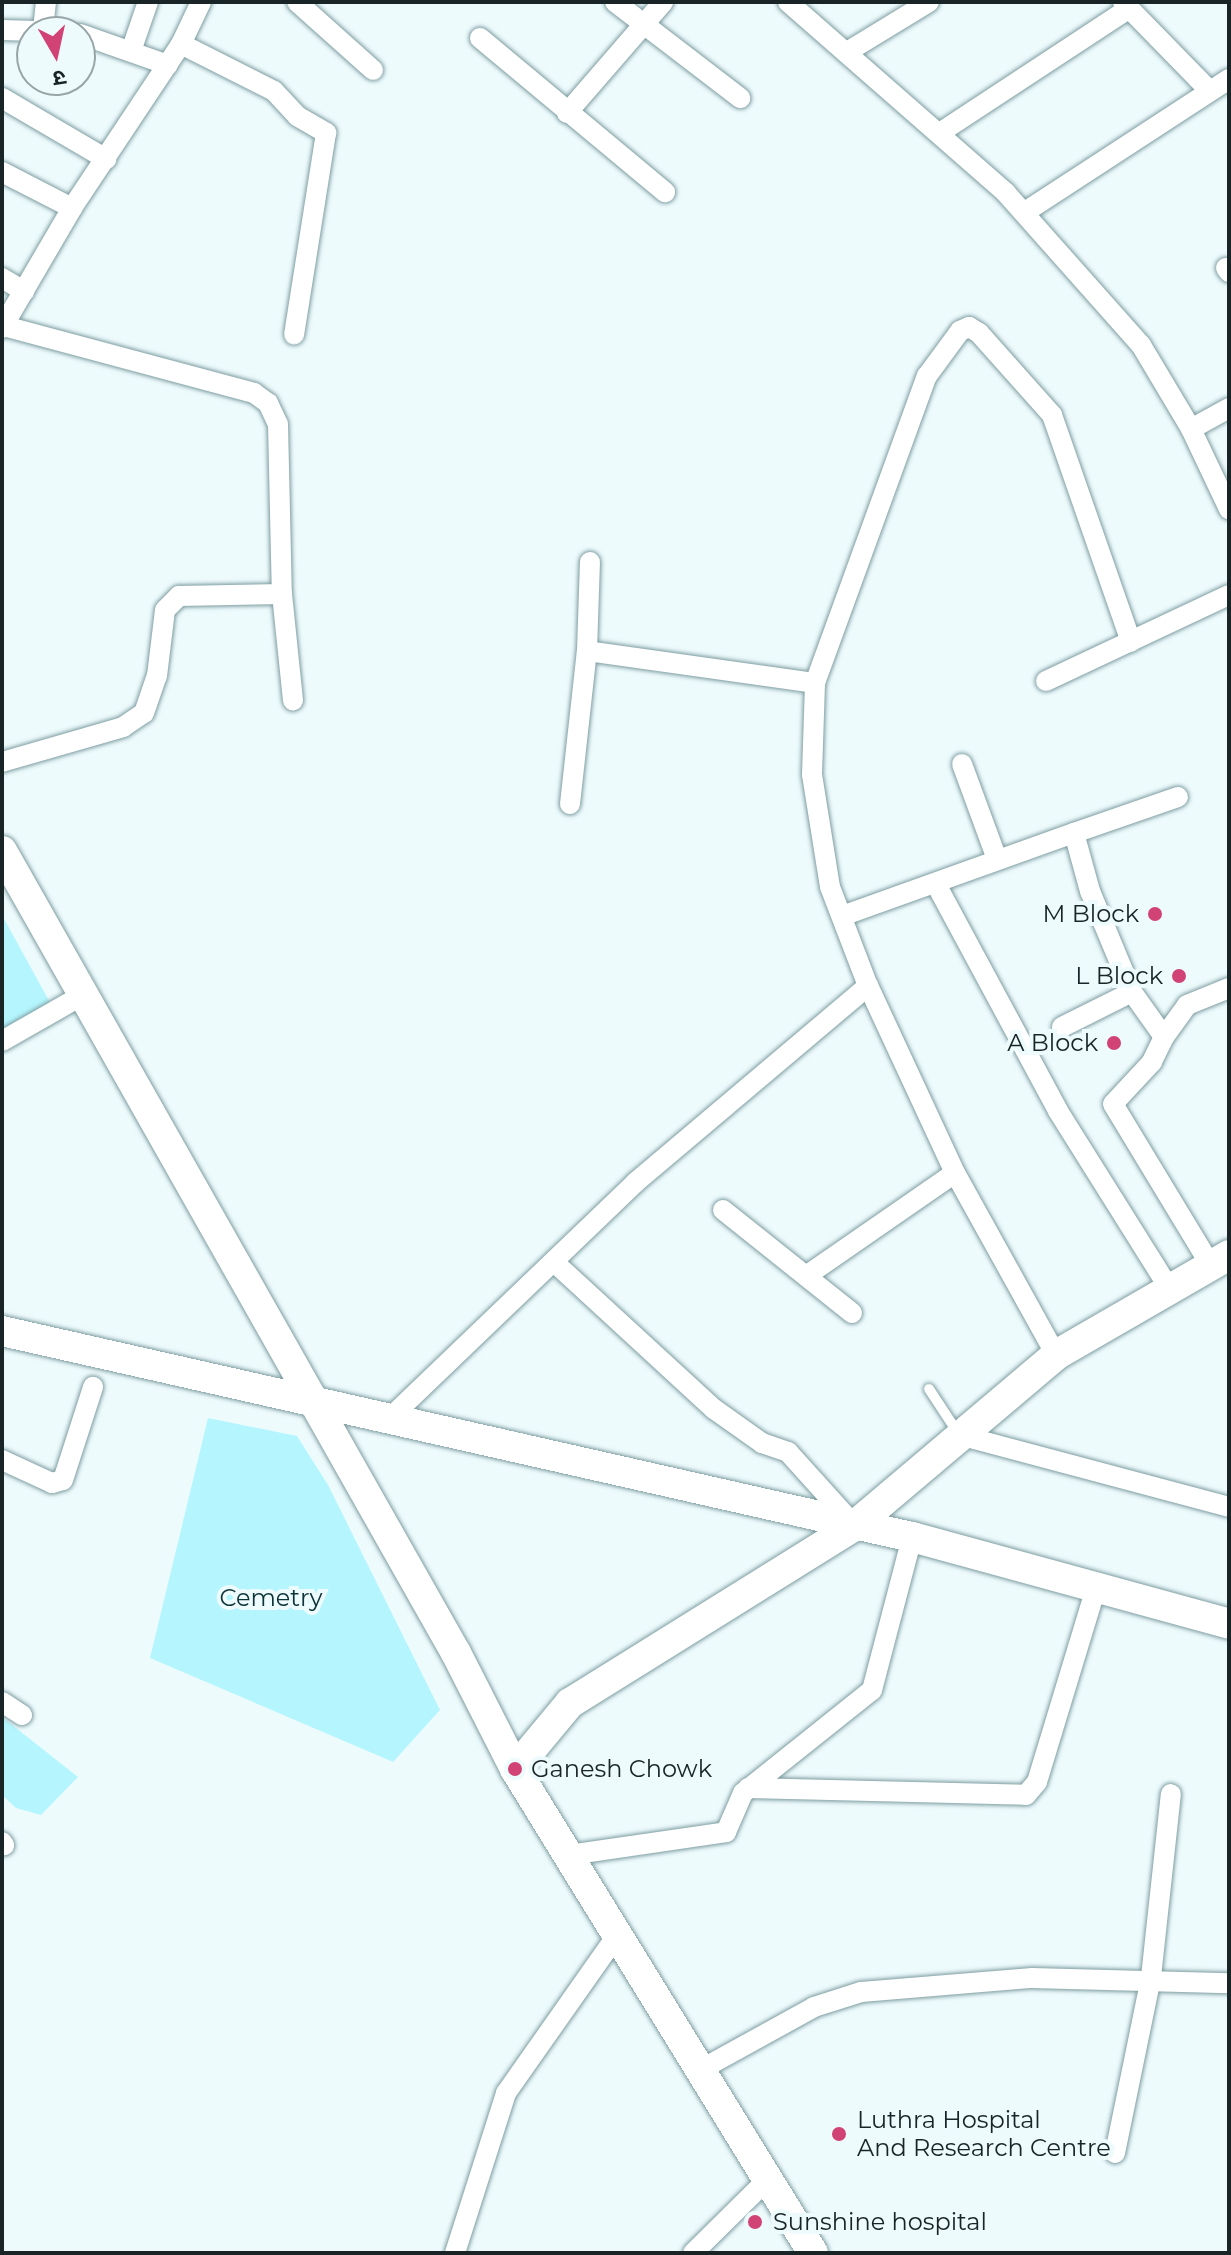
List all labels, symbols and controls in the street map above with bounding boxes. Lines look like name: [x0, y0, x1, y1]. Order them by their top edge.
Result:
north arrow: [16, 16, 96, 96]
text: उ: [51, 64, 68, 93]
place label: M Block: [1043, 900, 1139, 928]
marker: M Block: [1146, 905, 1164, 923]
place label: L Block: [1075, 962, 1163, 990]
marker: L Block: [1170, 967, 1188, 985]
place label: A Block: [1007, 1029, 1098, 1057]
marker: A Block: [1105, 1034, 1123, 1052]
park label: Cemetry: [219, 1584, 323, 1612]
place label: Ganesh Chowk: [531, 1755, 712, 1783]
marker: Ganesh Chowk: [506, 1760, 524, 1778]
place label: Luthra Hospital And Research Centre: [857, 2106, 1111, 2162]
marker: Luthra Hospital And Research Centre: [828, 2123, 850, 2145]
place label: Sunshine hospital: [773, 2208, 987, 2236]
marker: Sunshine hospital: [744, 2211, 766, 2233]

